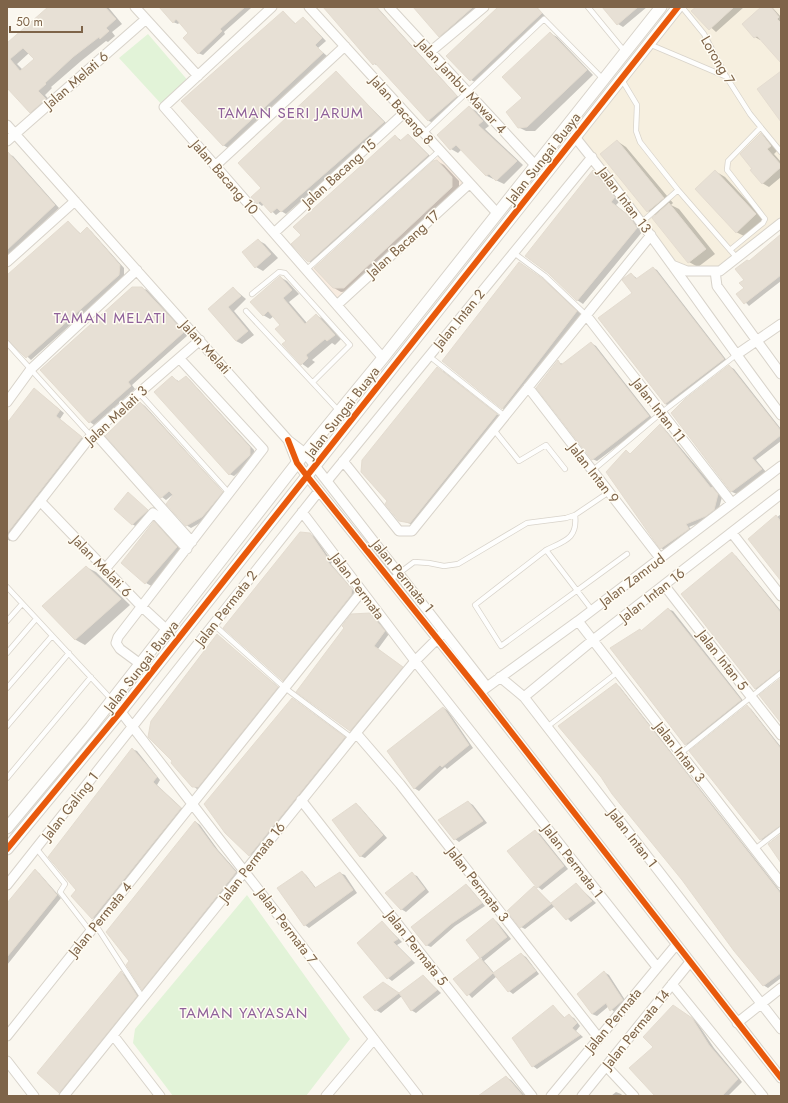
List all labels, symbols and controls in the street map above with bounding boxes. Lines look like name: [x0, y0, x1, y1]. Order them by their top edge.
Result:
scale bar: [10, 8, 82, 34]
text: 50 m: [16, 13, 43, 31]
street label: Lorong 7: [696, 32, 740, 89]
street label: Jalan Jambu Mawar 4: [411, 33, 511, 138]
street label: Jalan Melati 6: [38, 46, 113, 115]
street label: Jalan Bacang 8: [364, 70, 438, 149]
district label: TAMAN SERI JARUM: [218, 102, 364, 124]
street label: Jalan Sungai Buaya: [500, 108, 585, 210]
street label: Jalan Bacang 10: [185, 134, 263, 219]
street label: Jalan Bacang 15: [296, 134, 380, 213]
street label: Jalan Intan 13: [592, 161, 657, 237]
street label: Jalan Bacang 17: [360, 205, 445, 284]
street label: Jalan Intan 2: [427, 285, 489, 355]
district label: TAMAN MELATI: [54, 307, 166, 329]
street label: Jalan Melati: [175, 314, 236, 379]
street label: Jalan Sungai Buaya: [299, 362, 384, 464]
street label: Jalan Intan 11: [626, 372, 690, 446]
street label: Jalan Melati 3: [79, 381, 152, 451]
street label: Jalan Intan 9: [563, 437, 624, 508]
street label: Jalan Melati 6: [66, 529, 137, 601]
street label: Jalan Permata 1: [366, 534, 439, 617]
street label: Jalan Permata: [325, 547, 390, 623]
street label: Jalan Zamrud: [594, 549, 669, 612]
street label: Jalan Intan 16: [613, 563, 689, 628]
street label: Jalan Permata 2: [189, 566, 262, 652]
street label: Jalan Sungai Buaya: [98, 616, 183, 718]
street label: Jalan Intan 5: [692, 624, 753, 695]
street label: Jalan Intan 3: [649, 716, 710, 787]
street label: Jalan Galing 1: [36, 768, 103, 846]
street label: Jalan Intan 1: [602, 803, 663, 872]
street label: Jalan Permata 16: [213, 818, 290, 908]
street label: Jalan Permata 1: [536, 818, 608, 902]
street label: Jalan Permata 3: [441, 841, 514, 926]
street label: Jalan Permata 4: [62, 877, 136, 962]
street label: Jalan Permata 7: [251, 882, 323, 969]
street label: Jalan Permata 5: [380, 905, 453, 990]
street label: Jalan Permata: [579, 983, 646, 1058]
street label: Jalan Permata 14: [596, 985, 674, 1075]
district label: TAMAN YAYASAN: [180, 1002, 308, 1024]

